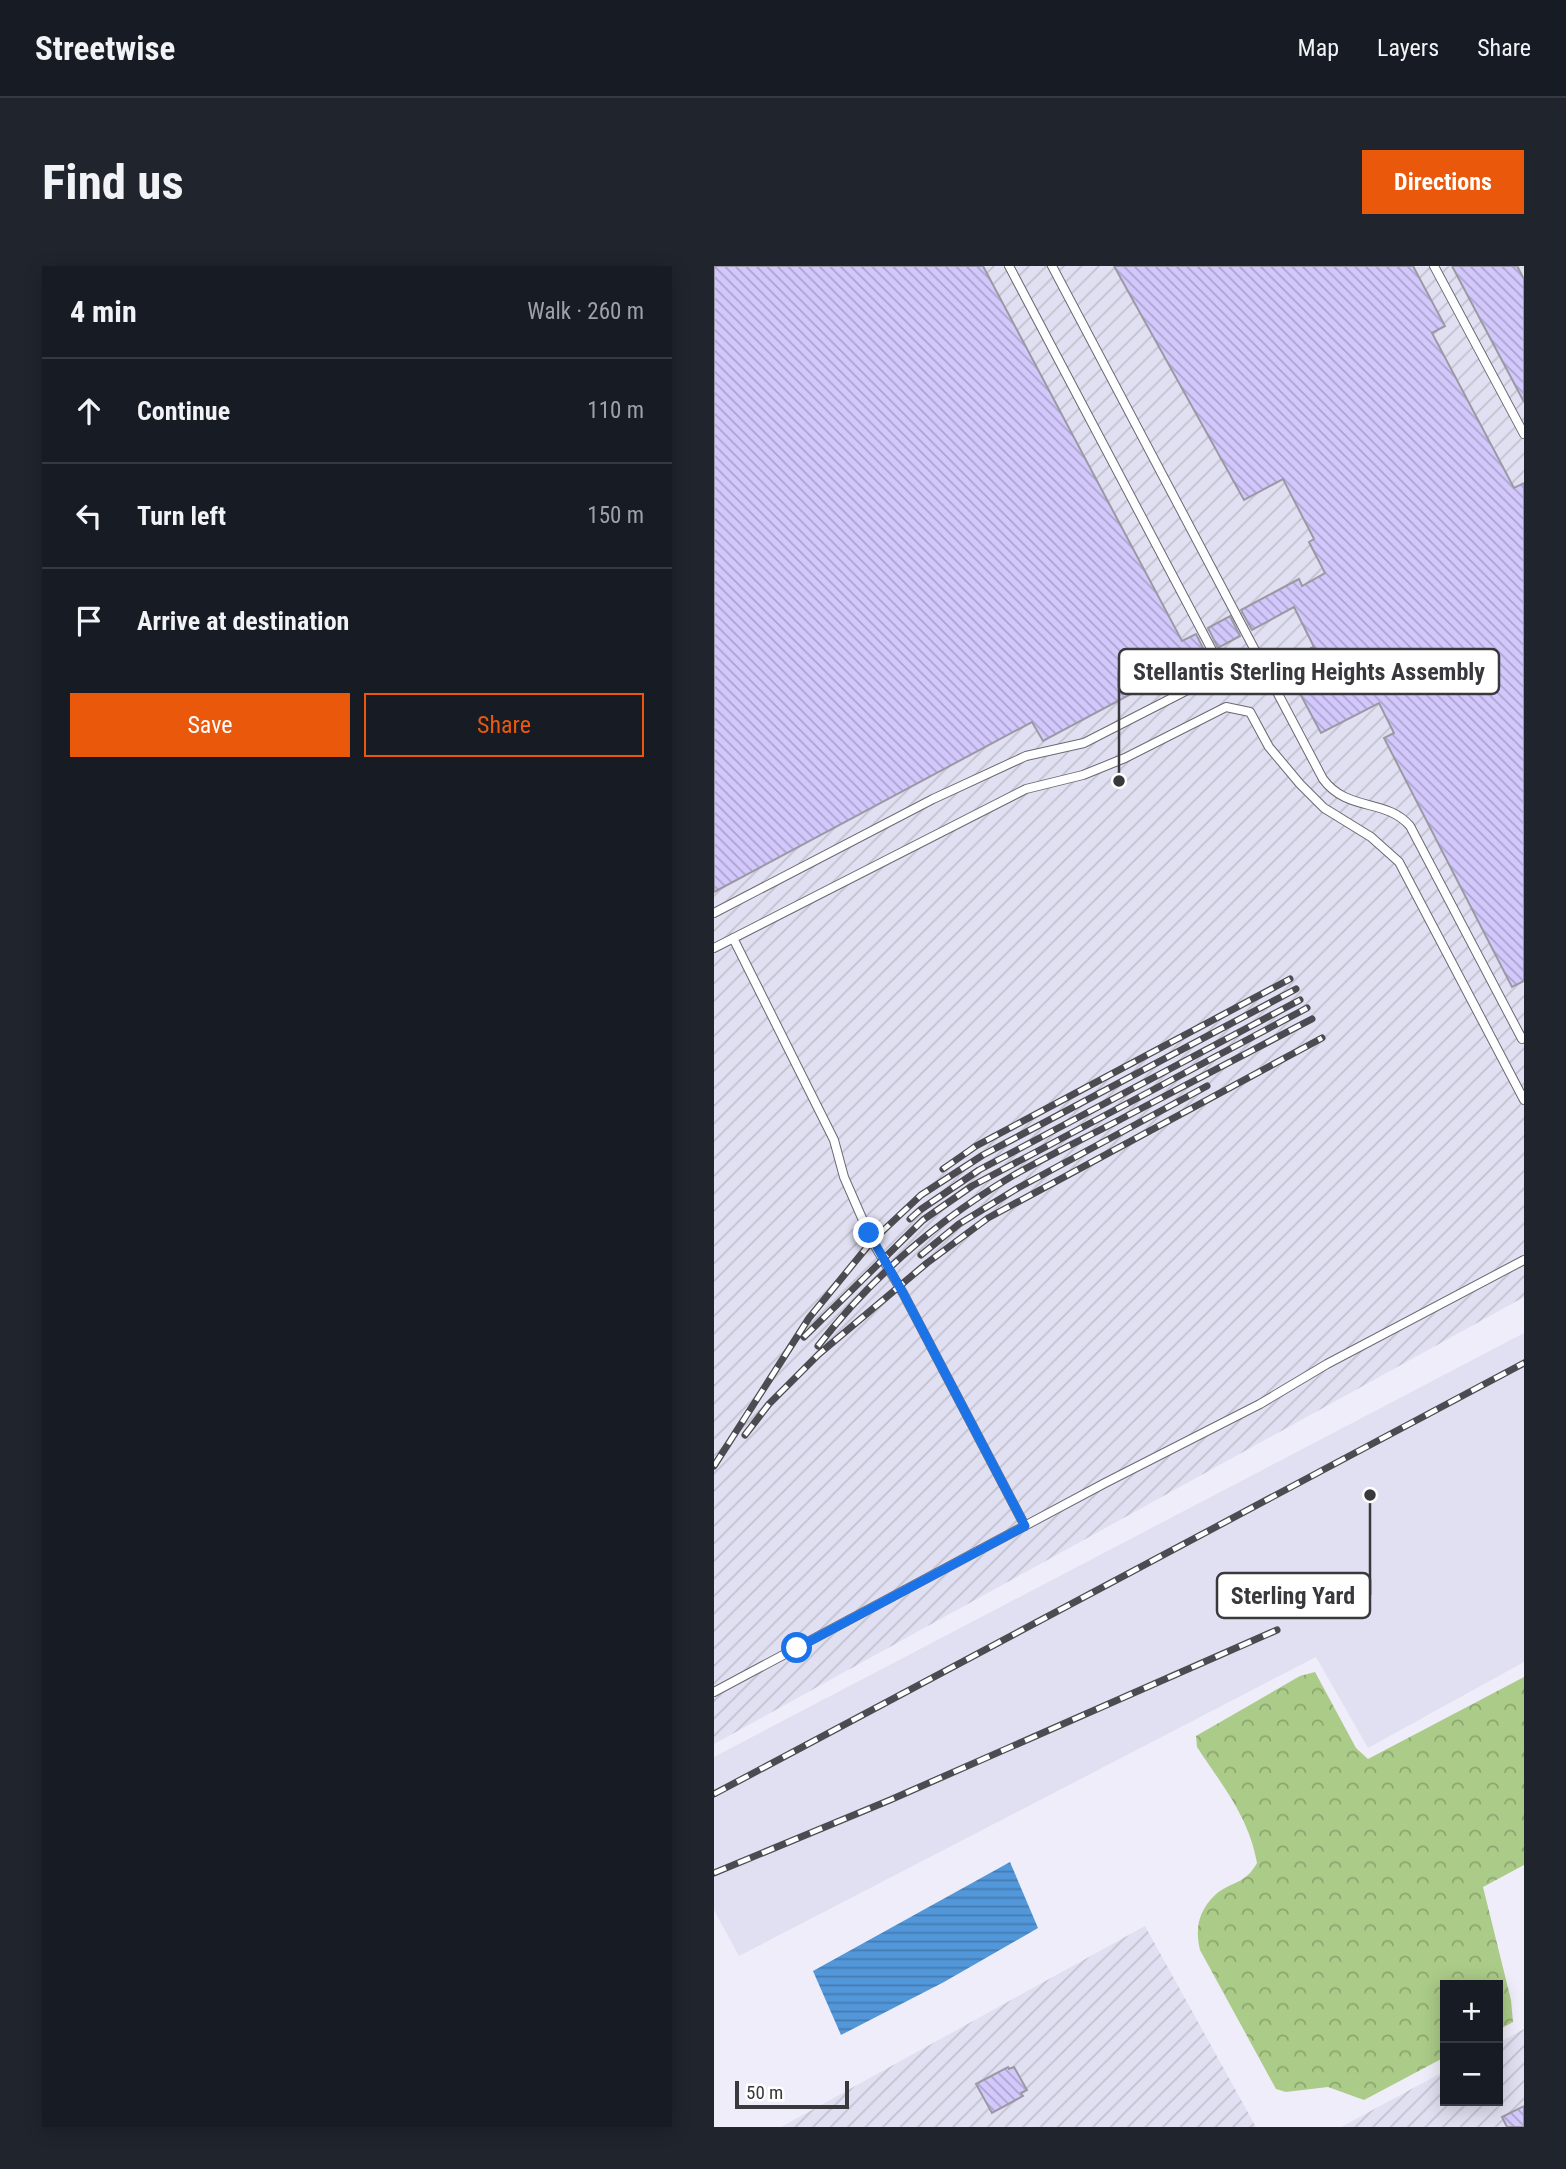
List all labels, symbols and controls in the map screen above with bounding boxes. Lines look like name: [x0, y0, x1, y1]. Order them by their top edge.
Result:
text: Streetwise: [35, 29, 175, 68]
text: Map: [1298, 34, 1339, 62]
text: Layers: [1377, 34, 1439, 62]
text: Share: [1477, 34, 1531, 62]
button: Directions: [1362, 150, 1524, 214]
text: Find us: [42, 154, 184, 211]
text: 4 min: [70, 294, 137, 329]
text: Walk · 260 m: [527, 298, 644, 325]
icon: ahead: [70, 392, 108, 430]
text: Continue: [137, 396, 230, 426]
text: 110 m: [587, 397, 644, 424]
icon: left: [70, 497, 108, 535]
text: Turn left: [137, 501, 226, 531]
text: 150 m: [587, 502, 644, 529]
icon: arrive: [70, 602, 108, 640]
text: Arrive at destination: [137, 606, 349, 636]
callout: Stellantis Sterling Heights Assembly: [1119, 649, 1499, 694]
text: Stellantis Sterling Heights Assembly: [1133, 658, 1485, 686]
button: Save: [70, 693, 350, 757]
button: Share: [364, 693, 644, 757]
route end: [853, 1217, 884, 1248]
callout: Sterling Yard: [1217, 1573, 1370, 1618]
text: Sterling Yard: [1231, 1582, 1355, 1610]
route start: [781, 1632, 812, 1663]
map controls: [1440, 1980, 1503, 2106]
button: +: [1440, 1980, 1503, 2043]
button: −: [1440, 2043, 1503, 2106]
scale bar: [735, 2078, 849, 2110]
text: 50 m: [746, 2081, 783, 2104]

